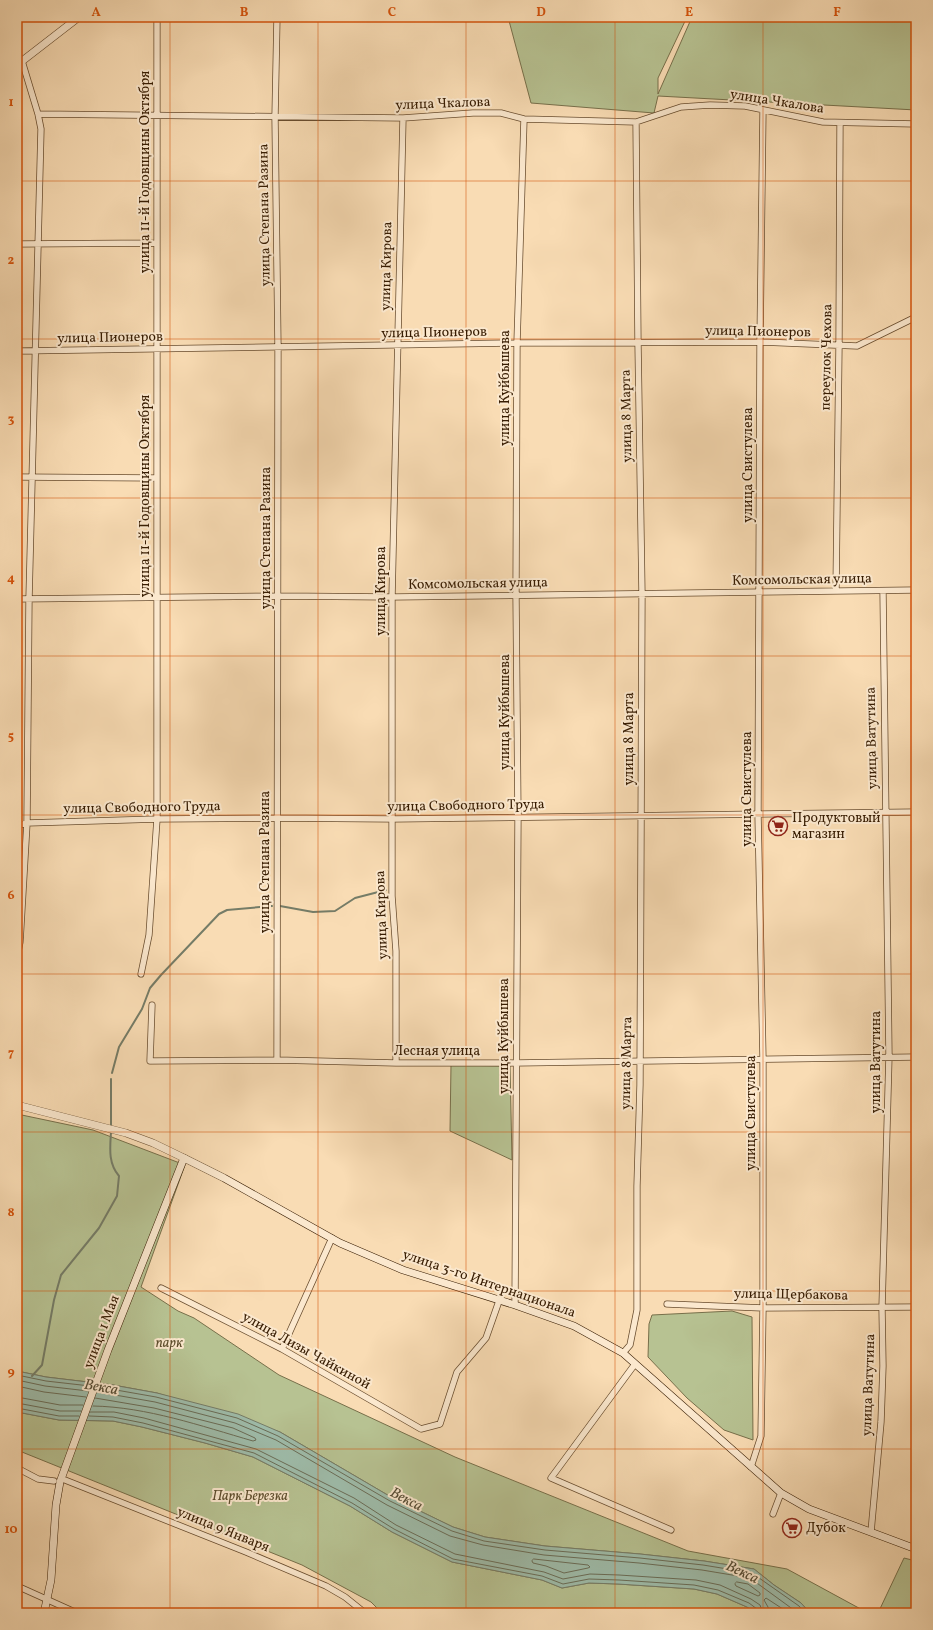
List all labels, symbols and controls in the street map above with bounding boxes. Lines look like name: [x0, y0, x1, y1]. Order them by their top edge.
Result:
text: A: [91, 4, 101, 22]
text: B: [240, 4, 249, 22]
text: C: [388, 4, 396, 22]
text: D: [536, 4, 546, 22]
text: E: [685, 4, 693, 22]
text: F: [833, 4, 841, 22]
street label: улица 11-й Годовщины Октября: [136, 71, 155, 273]
street label: улица Чкалова: [729, 85, 825, 119]
street label: улица Чкалова: [395, 93, 491, 115]
text: 1: [8, 94, 14, 112]
street label: улица Степана Разина: [254, 143, 276, 286]
street label: улица Кирова: [377, 221, 397, 311]
text: 2: [8, 252, 15, 270]
street label: переулок Чехова: [817, 303, 837, 411]
street label: улица Пионеров: [705, 322, 811, 342]
street label: улица Пионеров: [381, 323, 487, 343]
street label: улица Пионеров: [57, 328, 163, 348]
street label: улица Куйбышева: [496, 330, 515, 446]
street label: улица 8 Марта: [617, 369, 637, 463]
street label: улица 11-й Годовщины Октября: [136, 395, 155, 597]
street label: улица Свистулева: [739, 407, 758, 523]
text: 3: [8, 411, 15, 429]
street label: улица Степана Разина: [257, 467, 276, 609]
street label: улица Кирова: [372, 546, 391, 636]
street label: Комсомольская улица: [732, 569, 872, 591]
text: 4: [7, 570, 15, 588]
street label: Комсомольская улица: [408, 573, 548, 595]
street label: улица Куйбышева: [496, 654, 515, 770]
street label: улица Ватутина: [862, 687, 882, 789]
street label: улица 8 Марта: [620, 692, 639, 786]
text: 5: [8, 728, 14, 746]
street label: улица Свистулева: [738, 731, 757, 847]
street label: улица Степана Разина: [256, 791, 275, 933]
street label: улица Свободного Труда: [387, 795, 545, 817]
street label: улица Свободного Труда: [63, 797, 221, 819]
place label: Продуктовый магазин: [792, 809, 881, 844]
supermarket icon: Продуктовый магазин: [767, 815, 789, 837]
street label: улица Кирова: [371, 870, 393, 960]
text: 6: [7, 887, 15, 905]
street label: улица Куйбышева: [495, 978, 514, 1094]
street label: улица Ватутина: [867, 1011, 886, 1113]
street label: улица 8 Марта: [617, 1016, 637, 1110]
street label: Лесная улица: [394, 1042, 480, 1061]
text: 7: [8, 1045, 14, 1063]
street label: улица Свистулева: [742, 1055, 761, 1171]
text: 8: [7, 1204, 15, 1222]
street label: улица 3-го Интернационала: [400, 1245, 578, 1323]
street label: улица Щербакова: [734, 1285, 848, 1305]
street label: улица 1 Мая: [79, 1293, 125, 1371]
street label: улица Лизы Чайкиной: [238, 1308, 374, 1395]
street label: улица Ватутина: [858, 1333, 880, 1437]
park label: парк: [155, 1334, 183, 1353]
text: 9: [7, 1363, 15, 1381]
water label: Векса: [82, 1375, 120, 1401]
water label: Векса: [386, 1483, 426, 1517]
park label: Парк Березка: [212, 1487, 288, 1506]
street label: улица 9 Января: [174, 1503, 272, 1557]
supermarket icon: Дубок: [781, 1517, 803, 1539]
place label: Дубок: [806, 1519, 846, 1538]
text: 10: [4, 1521, 18, 1539]
water label: Векса: [722, 1556, 762, 1590]

